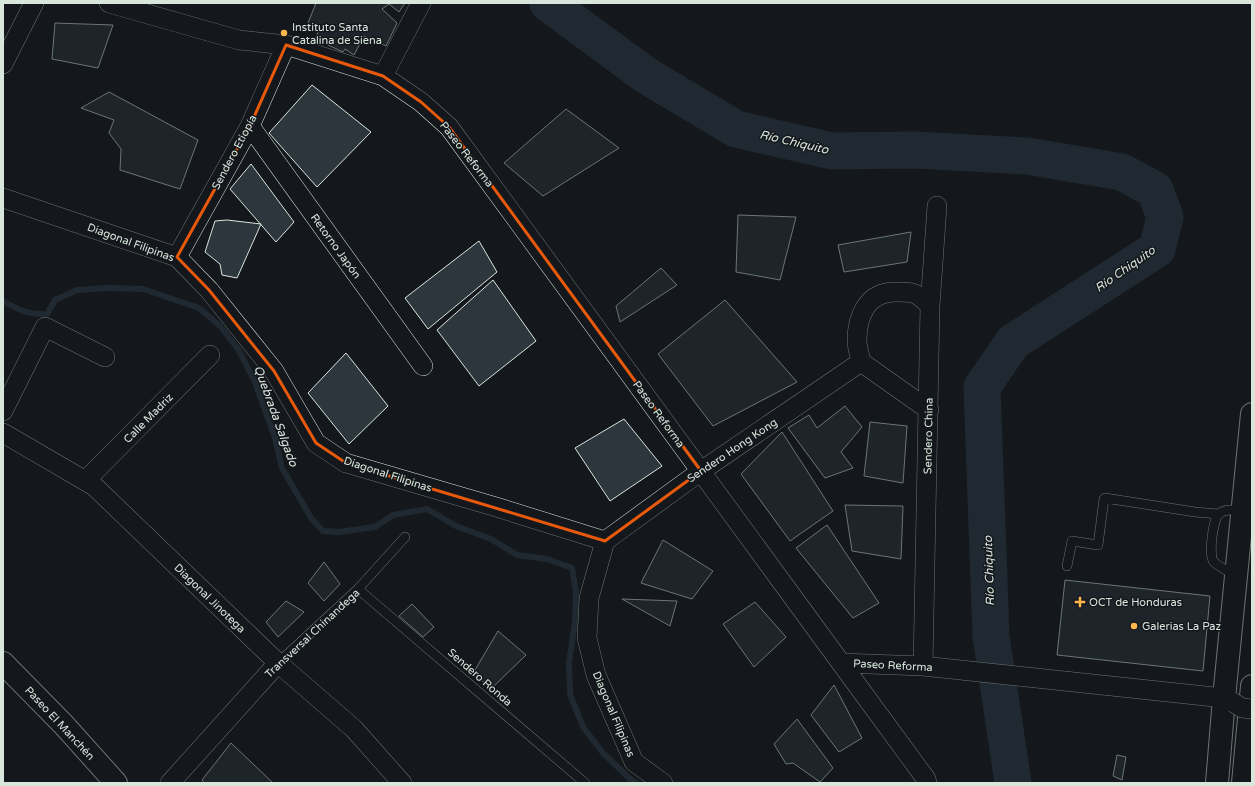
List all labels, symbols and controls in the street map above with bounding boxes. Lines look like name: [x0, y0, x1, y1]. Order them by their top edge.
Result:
place label: Instituto Santa Catalina de Siena: [292, 21, 382, 47]
marker: Instituto Santa Catalina de Siena: [279, 28, 289, 38]
street label: Sendero Etiopía: [209, 113, 260, 192]
street label: Paseo Reforma: [437, 119, 496, 190]
water label: Río Chiquito: [758, 127, 830, 157]
street label: Retorno Japón: [308, 211, 363, 281]
street label: Diagonal Filipinas: [85, 221, 176, 264]
water label: Río Chiquito: [1092, 243, 1158, 295]
water label: Quebrada Salgado: [251, 364, 301, 469]
street label: Paseo Reforma: [630, 378, 687, 450]
street label: Calle Madriz: [121, 391, 176, 446]
street label: Sendero China: [921, 398, 936, 474]
street label: Sendero Hong Kong: [685, 415, 780, 485]
street label: Diagonal Filipinas: [342, 454, 434, 495]
water label: Río Chiquito: [981, 535, 997, 606]
street label: Diagonal Jinotega: [171, 561, 248, 636]
street label: Transversal Chinandega: [262, 586, 362, 681]
marker: OCT de Honduras: [1074, 596, 1086, 608]
place label: OCT de Honduras: [1089, 596, 1182, 609]
place label: Galerias La Paz: [1142, 620, 1221, 633]
marker: Galerias La Paz: [1129, 621, 1139, 631]
street label: Sendero Ronda: [445, 646, 514, 709]
street label: Paseo Reforma: [853, 657, 933, 674]
street label: Diagonal Filipinas: [590, 669, 637, 759]
street label: Paseo El Manchén: [22, 684, 97, 763]

